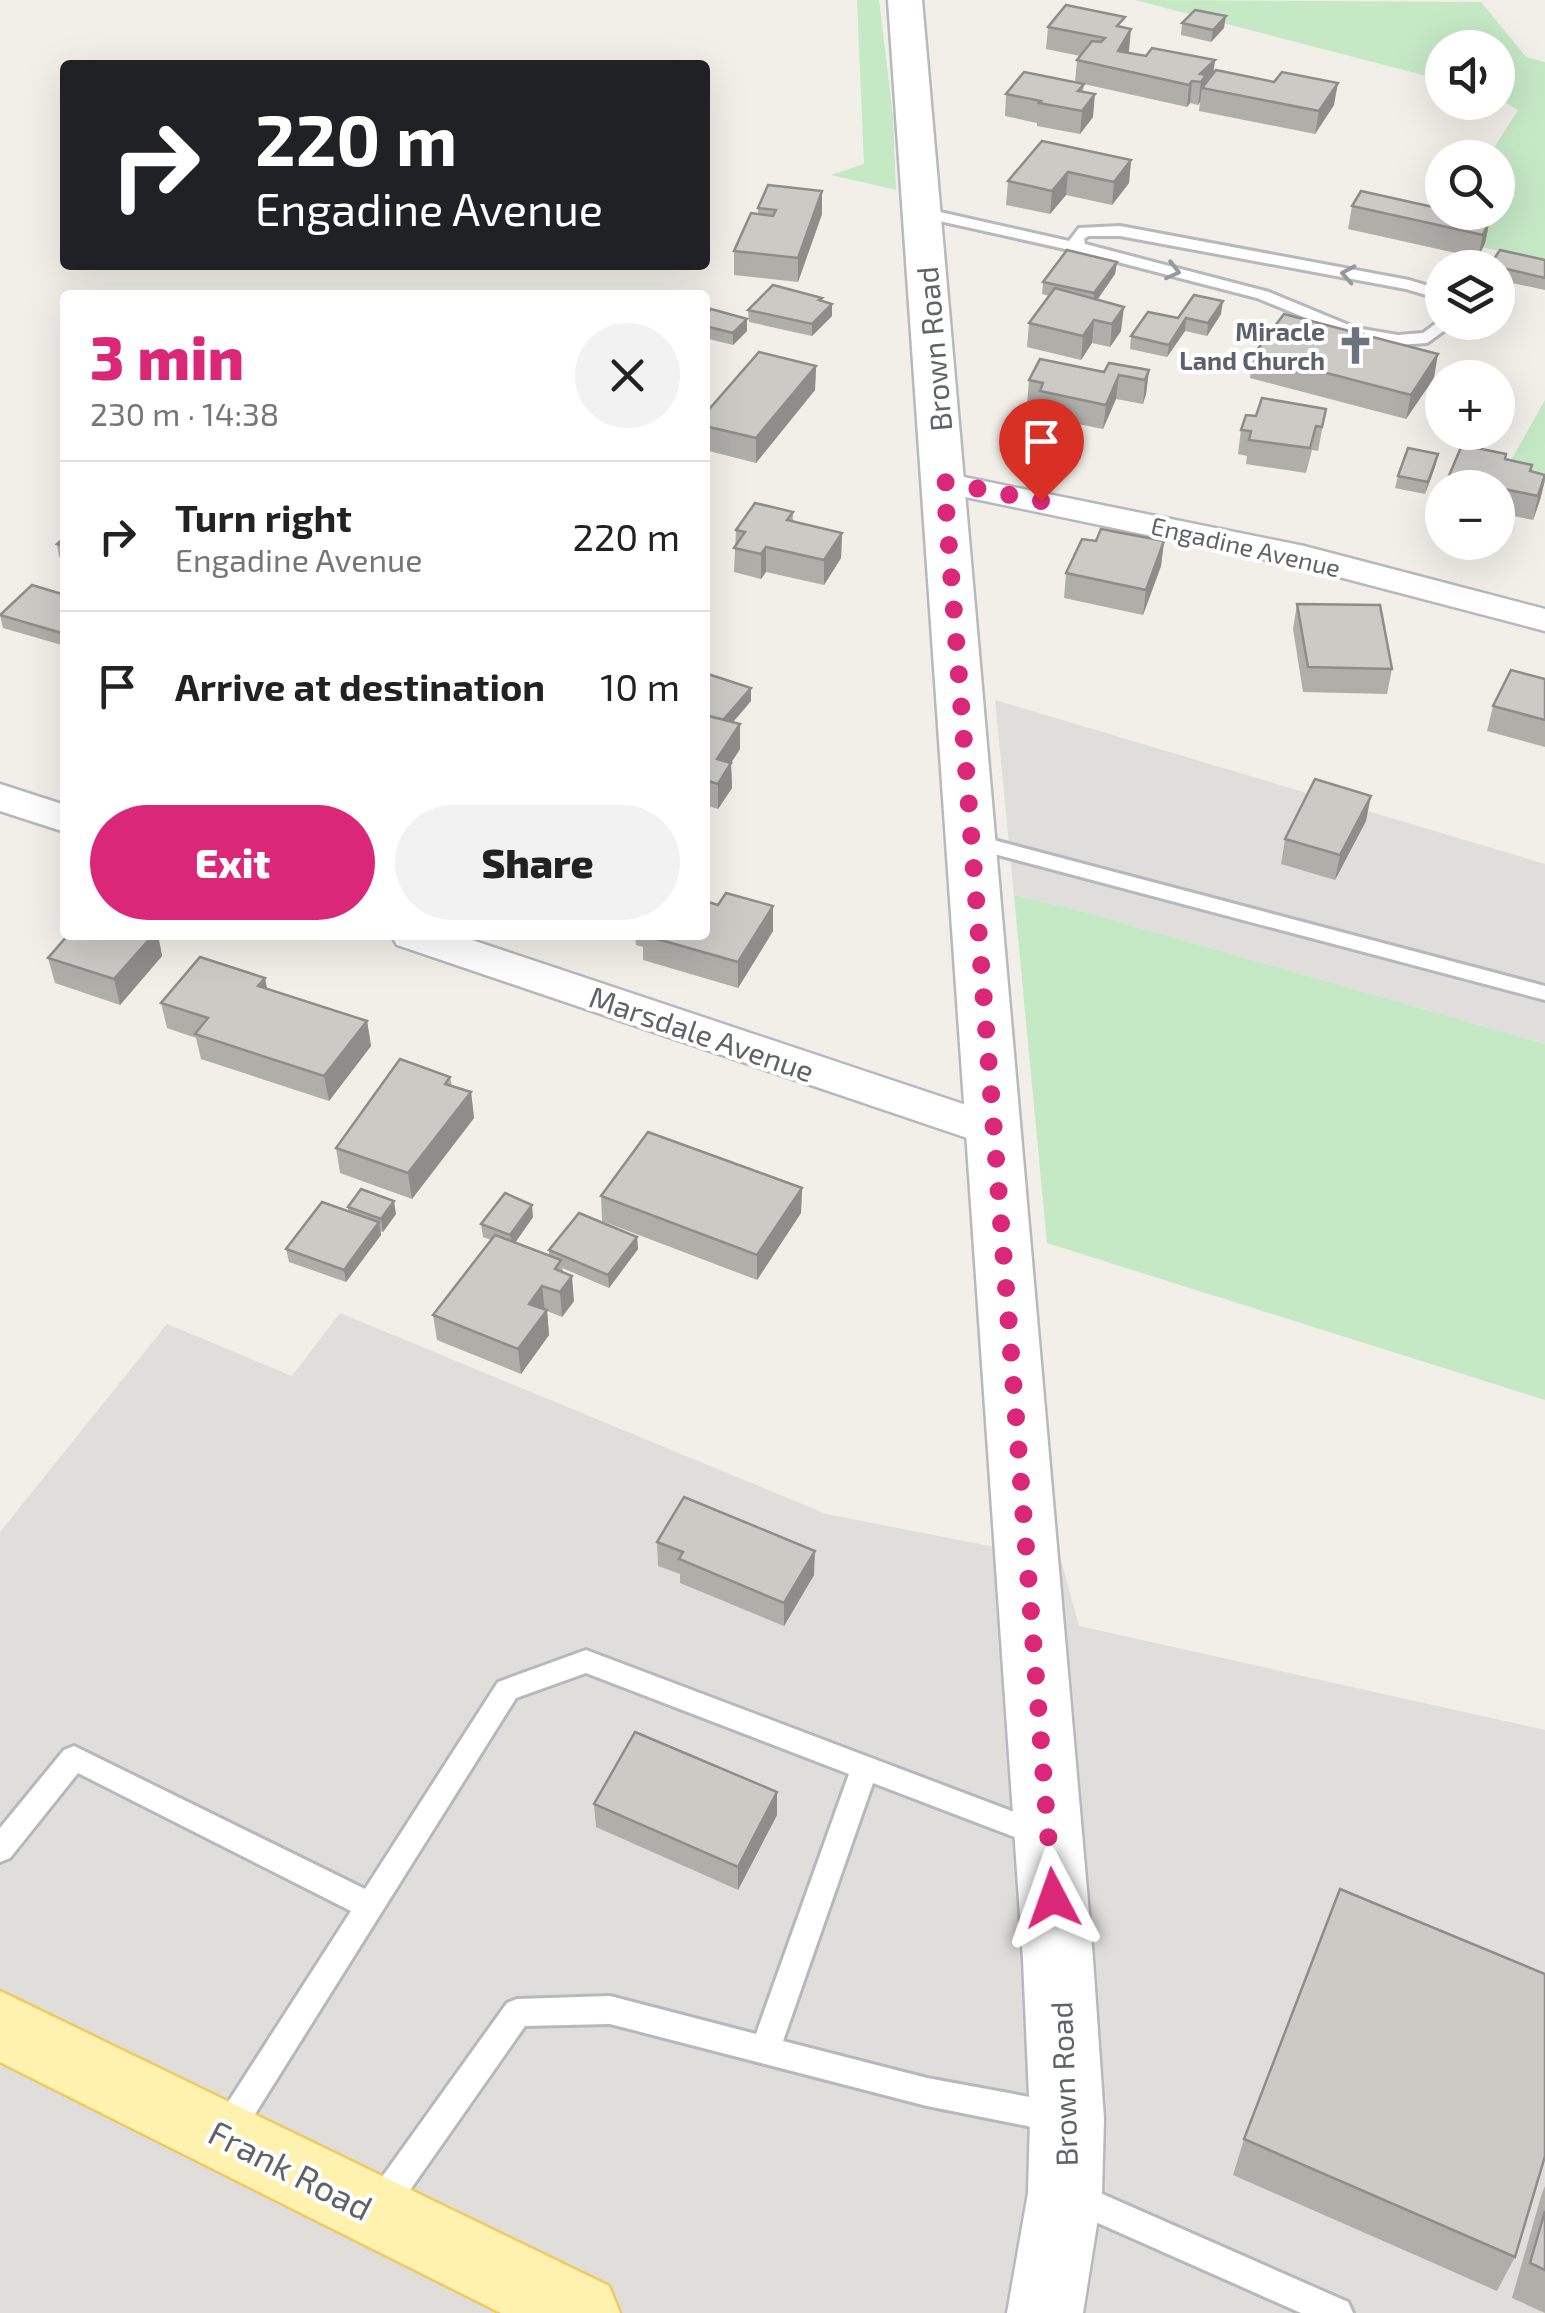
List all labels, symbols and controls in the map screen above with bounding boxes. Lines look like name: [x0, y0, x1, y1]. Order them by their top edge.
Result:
map controls: [1425, 30, 1515, 560]
button: sound: [1425, 30, 1515, 120]
text: 220 m: [255, 96, 457, 180]
icon: right: [90, 100, 220, 230]
button: search: [1425, 140, 1515, 230]
text: Engadine Avenue: [255, 181, 603, 235]
button: layers: [1425, 250, 1515, 340]
one-way arrow: [1164, 259, 1181, 280]
one-way arrow: [1339, 264, 1356, 285]
street label: Brown Road: [908, 265, 958, 433]
place label: Miracle Land Church: [1179, 316, 1325, 375]
text: 3 min: [90, 320, 244, 392]
button: close: [575, 323, 680, 428]
church icon: Miracle Land Church: [1334, 324, 1376, 366]
button: +: [1425, 360, 1515, 450]
text: 230 m · 14:38: [90, 394, 279, 432]
pin: [999, 399, 1084, 502]
icon: arrive: [1014, 414, 1069, 469]
button: −: [1425, 470, 1515, 560]
text: Turn right: [175, 494, 352, 540]
icon: right: [90, 509, 145, 564]
street label: Engadine Avenue: [1148, 510, 1344, 582]
text: 220 m: [573, 513, 680, 559]
text: Engadine Avenue: [175, 540, 422, 578]
icon: arrive: [90, 659, 145, 714]
text: Arrive at destination: [175, 663, 545, 709]
text: 10 m: [600, 663, 680, 709]
button: Exit: [90, 805, 375, 920]
button: Share: [395, 805, 680, 920]
street label: Marsdale Avenue: [585, 978, 819, 1088]
position arrow: [1001, 1846, 1105, 1950]
street label: Brown Road: [1042, 2001, 1084, 2167]
street label: Frank Road: [202, 2110, 380, 2228]

